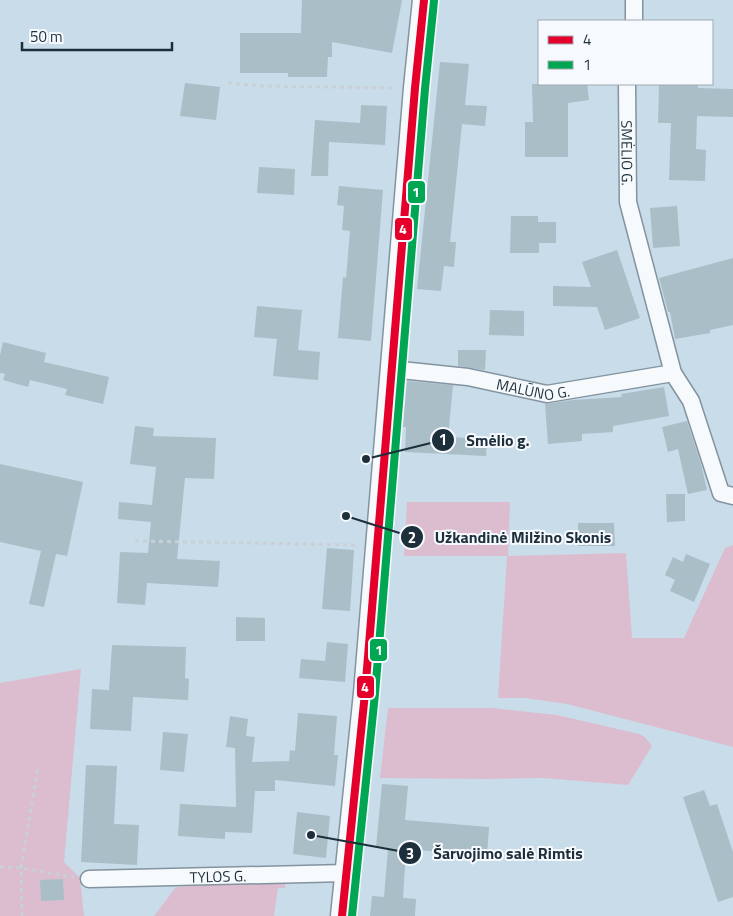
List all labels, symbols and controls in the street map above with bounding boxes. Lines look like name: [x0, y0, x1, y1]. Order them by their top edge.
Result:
scale bar: [22, 20, 172, 52]
legend: [538, 20, 713, 85]
text: 50 m: [30, 25, 63, 48]
text: 4: [583, 28, 591, 51]
text: 1: [583, 53, 591, 76]
street label: SMĖLIO G.: [616, 120, 639, 186]
line badge: 1: [407, 180, 426, 204]
text: 1: [412, 181, 420, 202]
line badge: 4: [394, 217, 413, 241]
text: 4: [399, 218, 407, 239]
street label: MALŪNO G.: [494, 372, 571, 406]
callout: Smėlio g.: [431, 424, 539, 455]
text: 1: [439, 428, 447, 451]
text: Smėlio g.: [466, 428, 530, 452]
callout: Užkandinė Milžino Skonis: [400, 522, 621, 553]
text: Užkandinė Milžino Skonis: [435, 525, 611, 549]
text: 2: [408, 526, 416, 549]
line badge: 1: [369, 638, 388, 662]
text: 1: [375, 639, 383, 660]
line badge: 4: [356, 675, 375, 699]
text: 4: [361, 676, 369, 697]
callout: Šarvojimo salė Rimtis: [398, 838, 592, 869]
text: Šarvojimo salė Rimtis: [433, 841, 583, 865]
text: 3: [406, 842, 414, 865]
street label: TYLOS G.: [189, 864, 247, 888]

